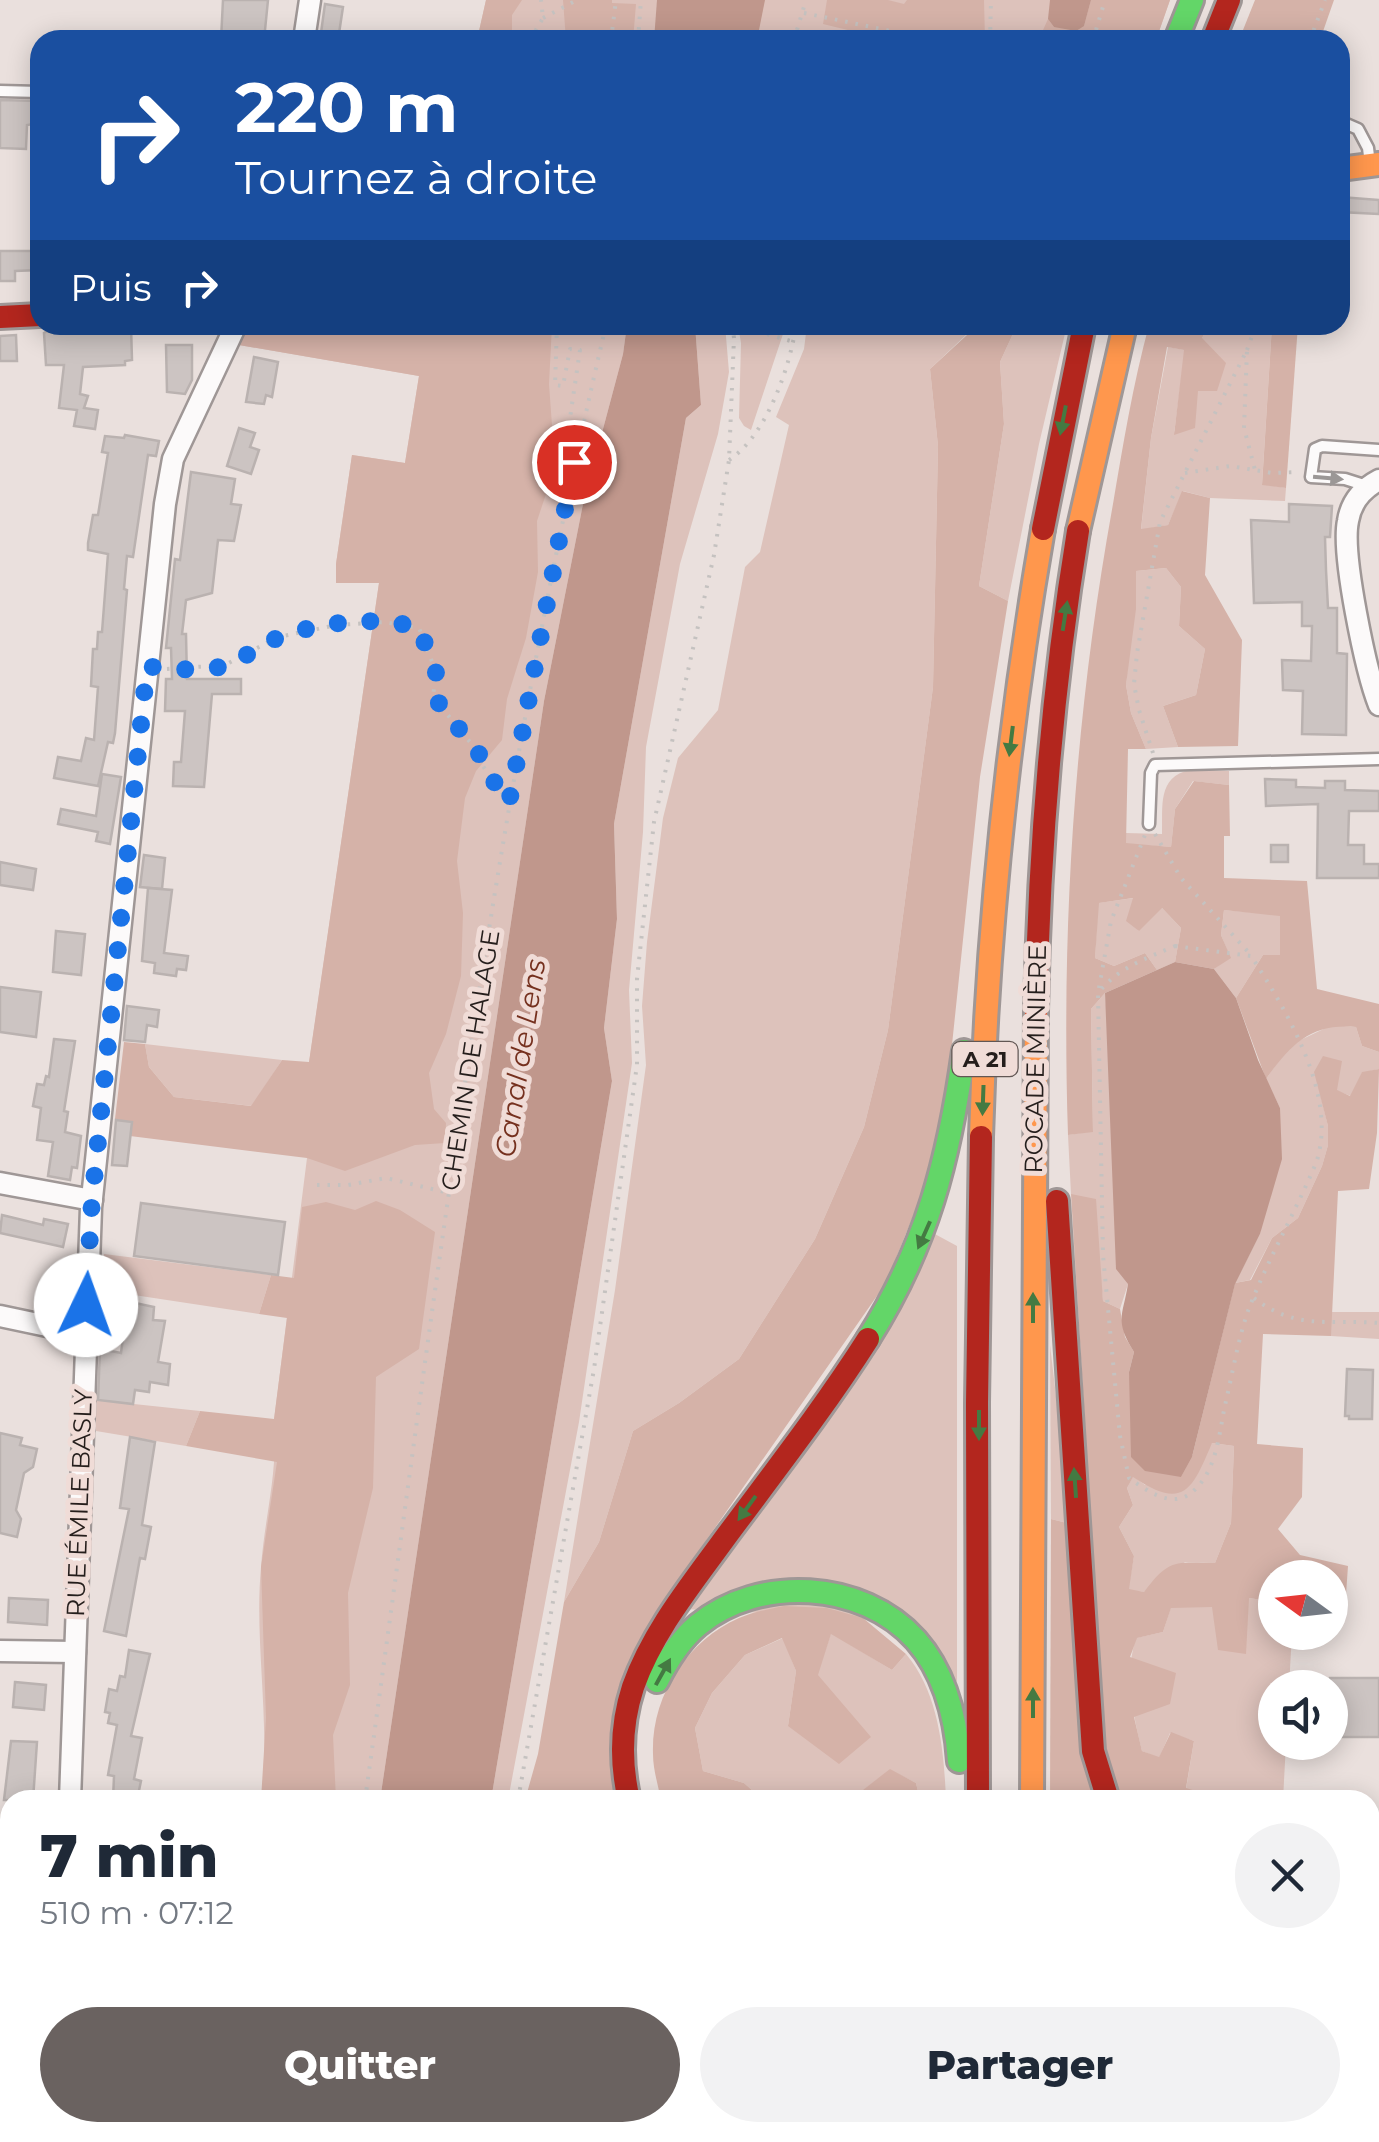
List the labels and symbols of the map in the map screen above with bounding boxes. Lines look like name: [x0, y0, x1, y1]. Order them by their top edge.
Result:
one-way arrow: [1054, 405, 1070, 436]
pin: [532, 420, 617, 505]
one-way arrow: [1313, 471, 1344, 487]
one-way arrow: [1057, 600, 1073, 631]
one-way arrow: [1003, 726, 1019, 757]
street label: CHEMIN DE HALAGE: [435, 927, 505, 1193]
street label: ROCADE MINIÈRE: [1018, 944, 1052, 1174]
water label: Canal de Lens: [488, 956, 553, 1160]
road number: A 21: [952, 1042, 1018, 1076]
one-way arrow: [975, 1084, 991, 1116]
one-way arrow: [916, 1220, 932, 1250]
position arrow: [34, 1253, 138, 1357]
one-way arrow: [1025, 1291, 1041, 1323]
street label: RUE ÉMILE BASLY: [60, 1388, 98, 1618]
one-way arrow: [971, 1409, 987, 1441]
one-way arrow: [1067, 1467, 1083, 1499]
one-way arrow: [738, 1494, 758, 1521]
north arrow: [1258, 1560, 1348, 1650]
one-way arrow: [654, 1658, 671, 1687]
one-way arrow: [1025, 1686, 1041, 1718]

